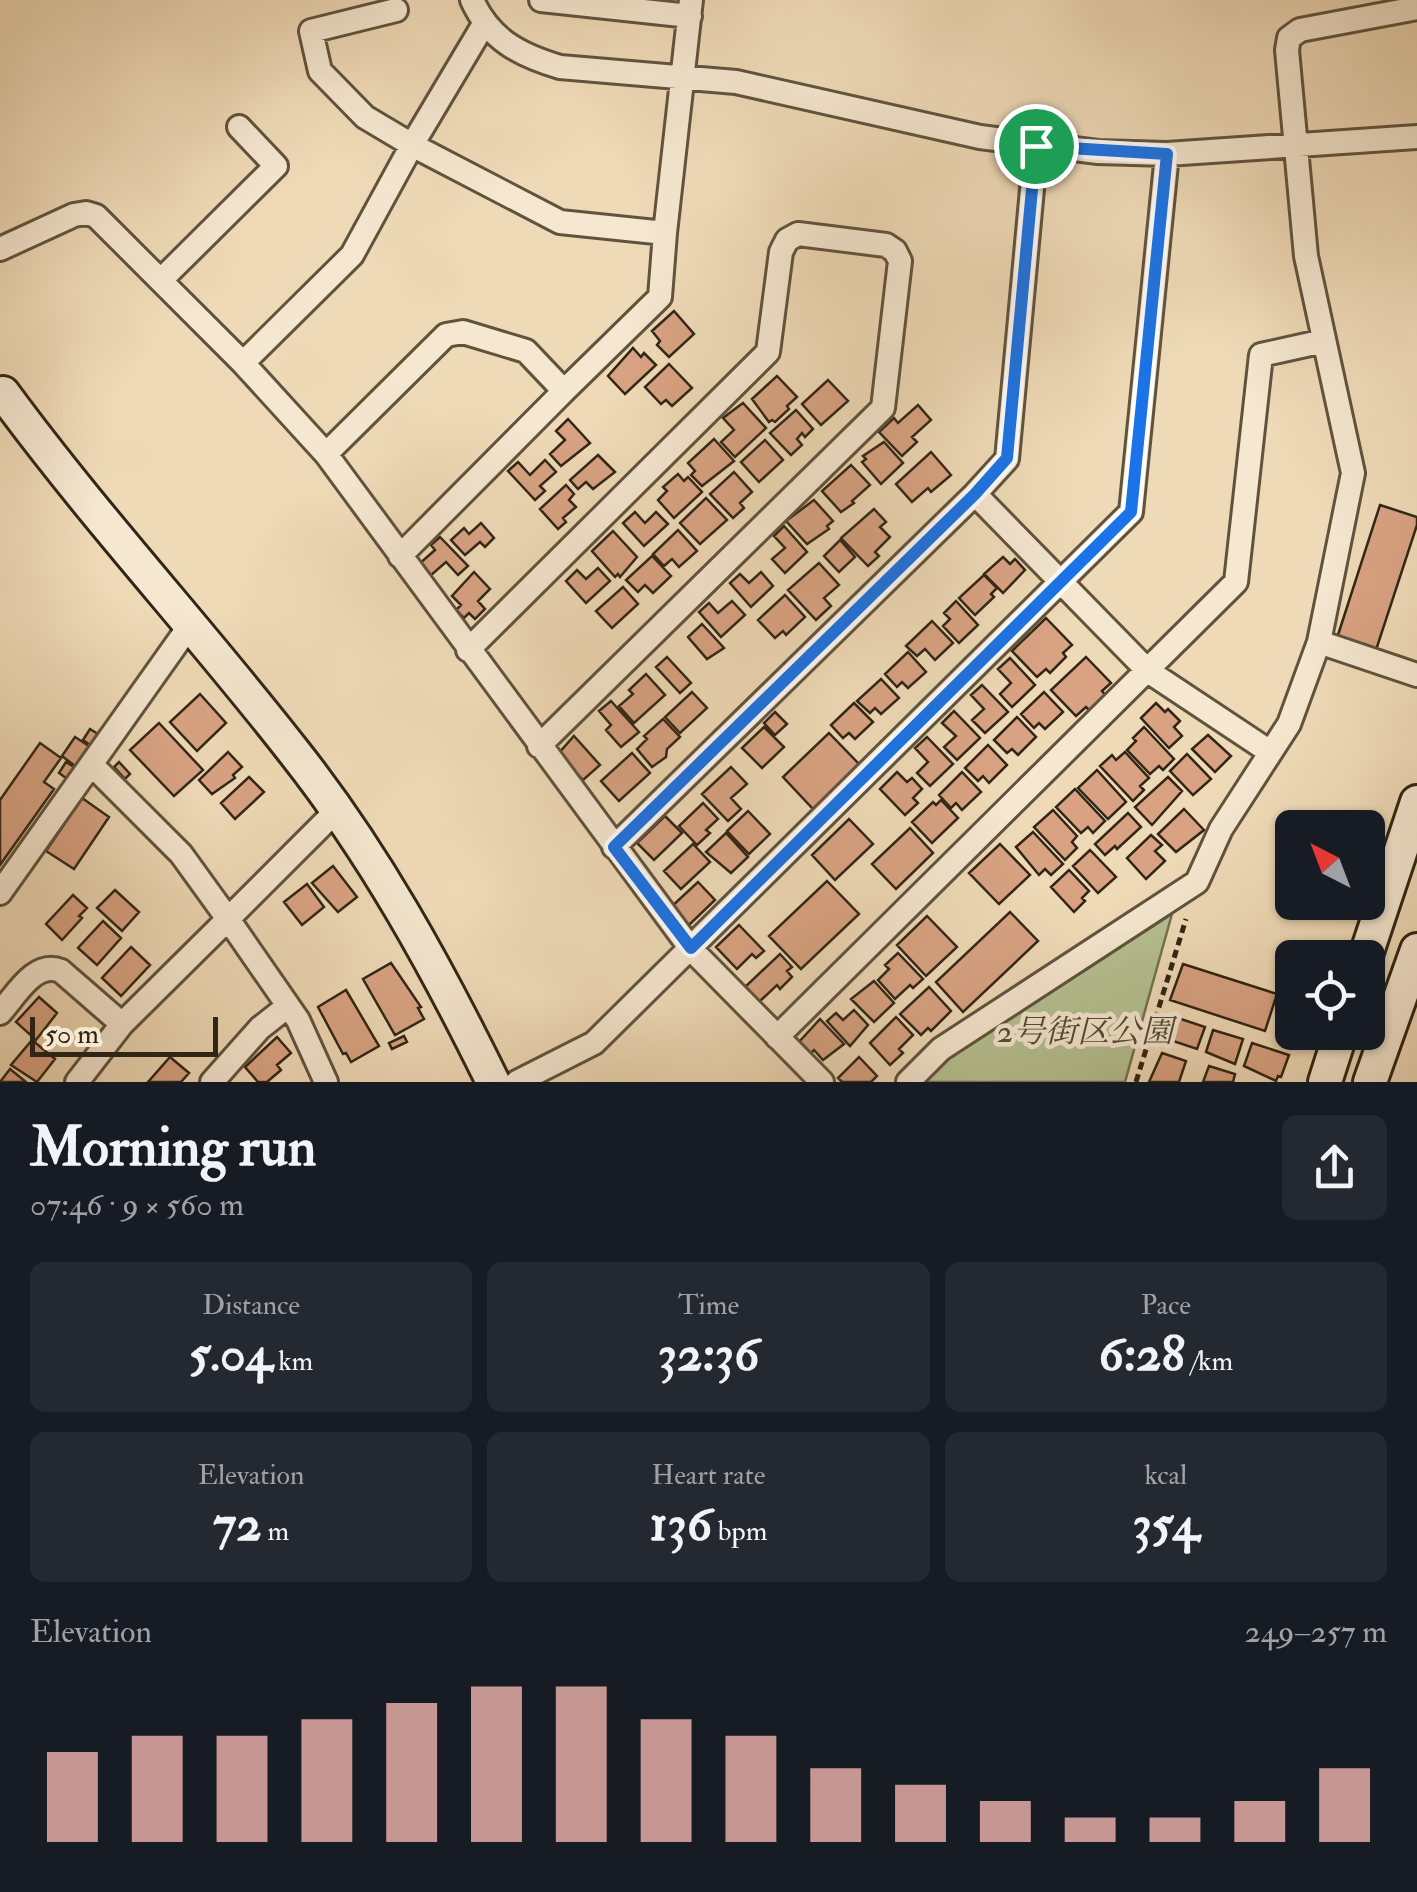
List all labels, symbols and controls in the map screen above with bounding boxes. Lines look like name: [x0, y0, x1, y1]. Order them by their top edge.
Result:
pin: [994, 104, 1079, 189]
icon: arrive: [1009, 119, 1064, 174]
north arrow: [1275, 810, 1385, 920]
map controls: [1275, 810, 1385, 1050]
button: locate: [1275, 940, 1385, 1050]
scale bar: [30, 1012, 218, 1056]
park label: 2号街区公園: [997, 1012, 1178, 1052]
text: 50 m: [45, 1017, 99, 1052]
text: Morning run: [30, 1113, 316, 1182]
button: share: [1282, 1115, 1387, 1220]
text: 07:46 · 9 × 560 m: [30, 1185, 244, 1225]
text: Distance: [202, 1288, 300, 1323]
text: Time: [678, 1288, 739, 1323]
text: Pace: [1141, 1288, 1191, 1323]
text: 5.04: [189, 1323, 272, 1386]
text: 32:36: [658, 1323, 759, 1386]
text: 6:28: [1099, 1323, 1185, 1386]
text: km: [272, 1344, 313, 1379]
text: /km: [1185, 1344, 1233, 1379]
text: Elevation: [198, 1458, 305, 1493]
text: Heart rate: [652, 1458, 765, 1493]
text: kcal: [1144, 1458, 1187, 1493]
text: 72: [213, 1493, 262, 1556]
text: 136: [650, 1493, 712, 1556]
text: 354: [1132, 1493, 1199, 1556]
text: m: [262, 1514, 289, 1549]
text: bpm: [712, 1514, 767, 1549]
text: Elevation: [30, 1612, 152, 1652]
text: 249–257 m: [1245, 1612, 1387, 1652]

